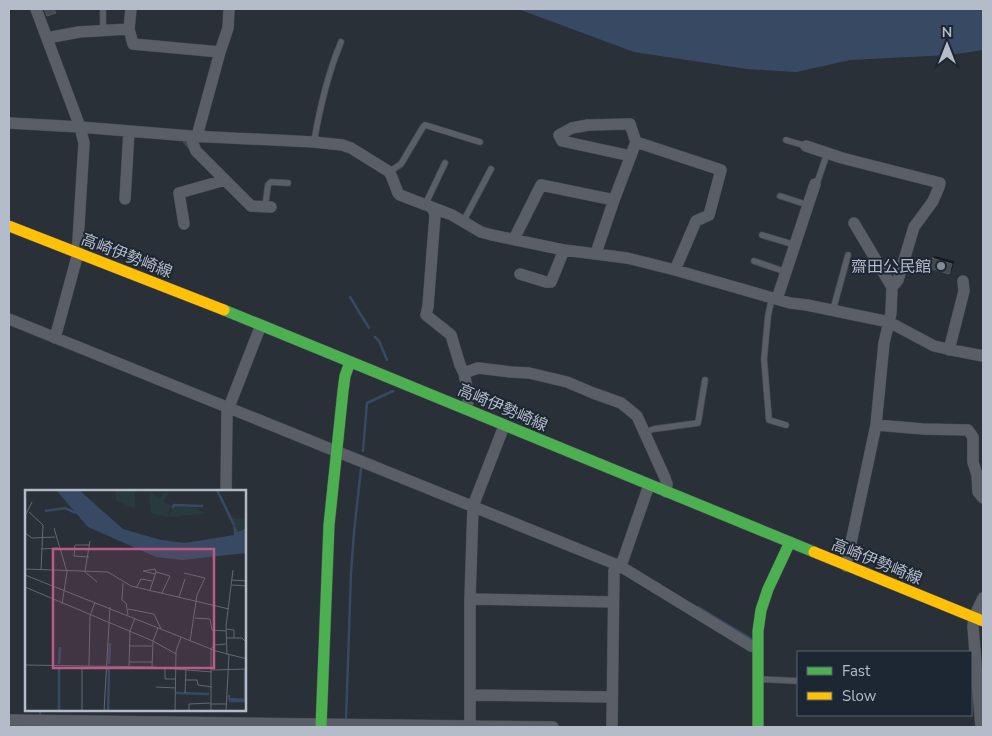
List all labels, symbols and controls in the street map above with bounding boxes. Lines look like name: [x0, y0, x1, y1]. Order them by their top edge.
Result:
north arrow: [922, 20, 972, 70]
text: N: [942, 23, 952, 42]
street label: 高崎伊勢崎線: [78, 228, 175, 283]
place label: 齋田公民館: [851, 256, 931, 278]
marker: 齋田公民館: [935, 260, 947, 272]
street label: 高崎伊勢崎線: [454, 379, 551, 437]
inset map: [25, 490, 246, 711]
street label: 高崎伊勢崎線: [828, 534, 925, 590]
legend: [797, 651, 972, 716]
text: Fast: [842, 661, 871, 681]
text: Slow: [842, 686, 877, 706]

